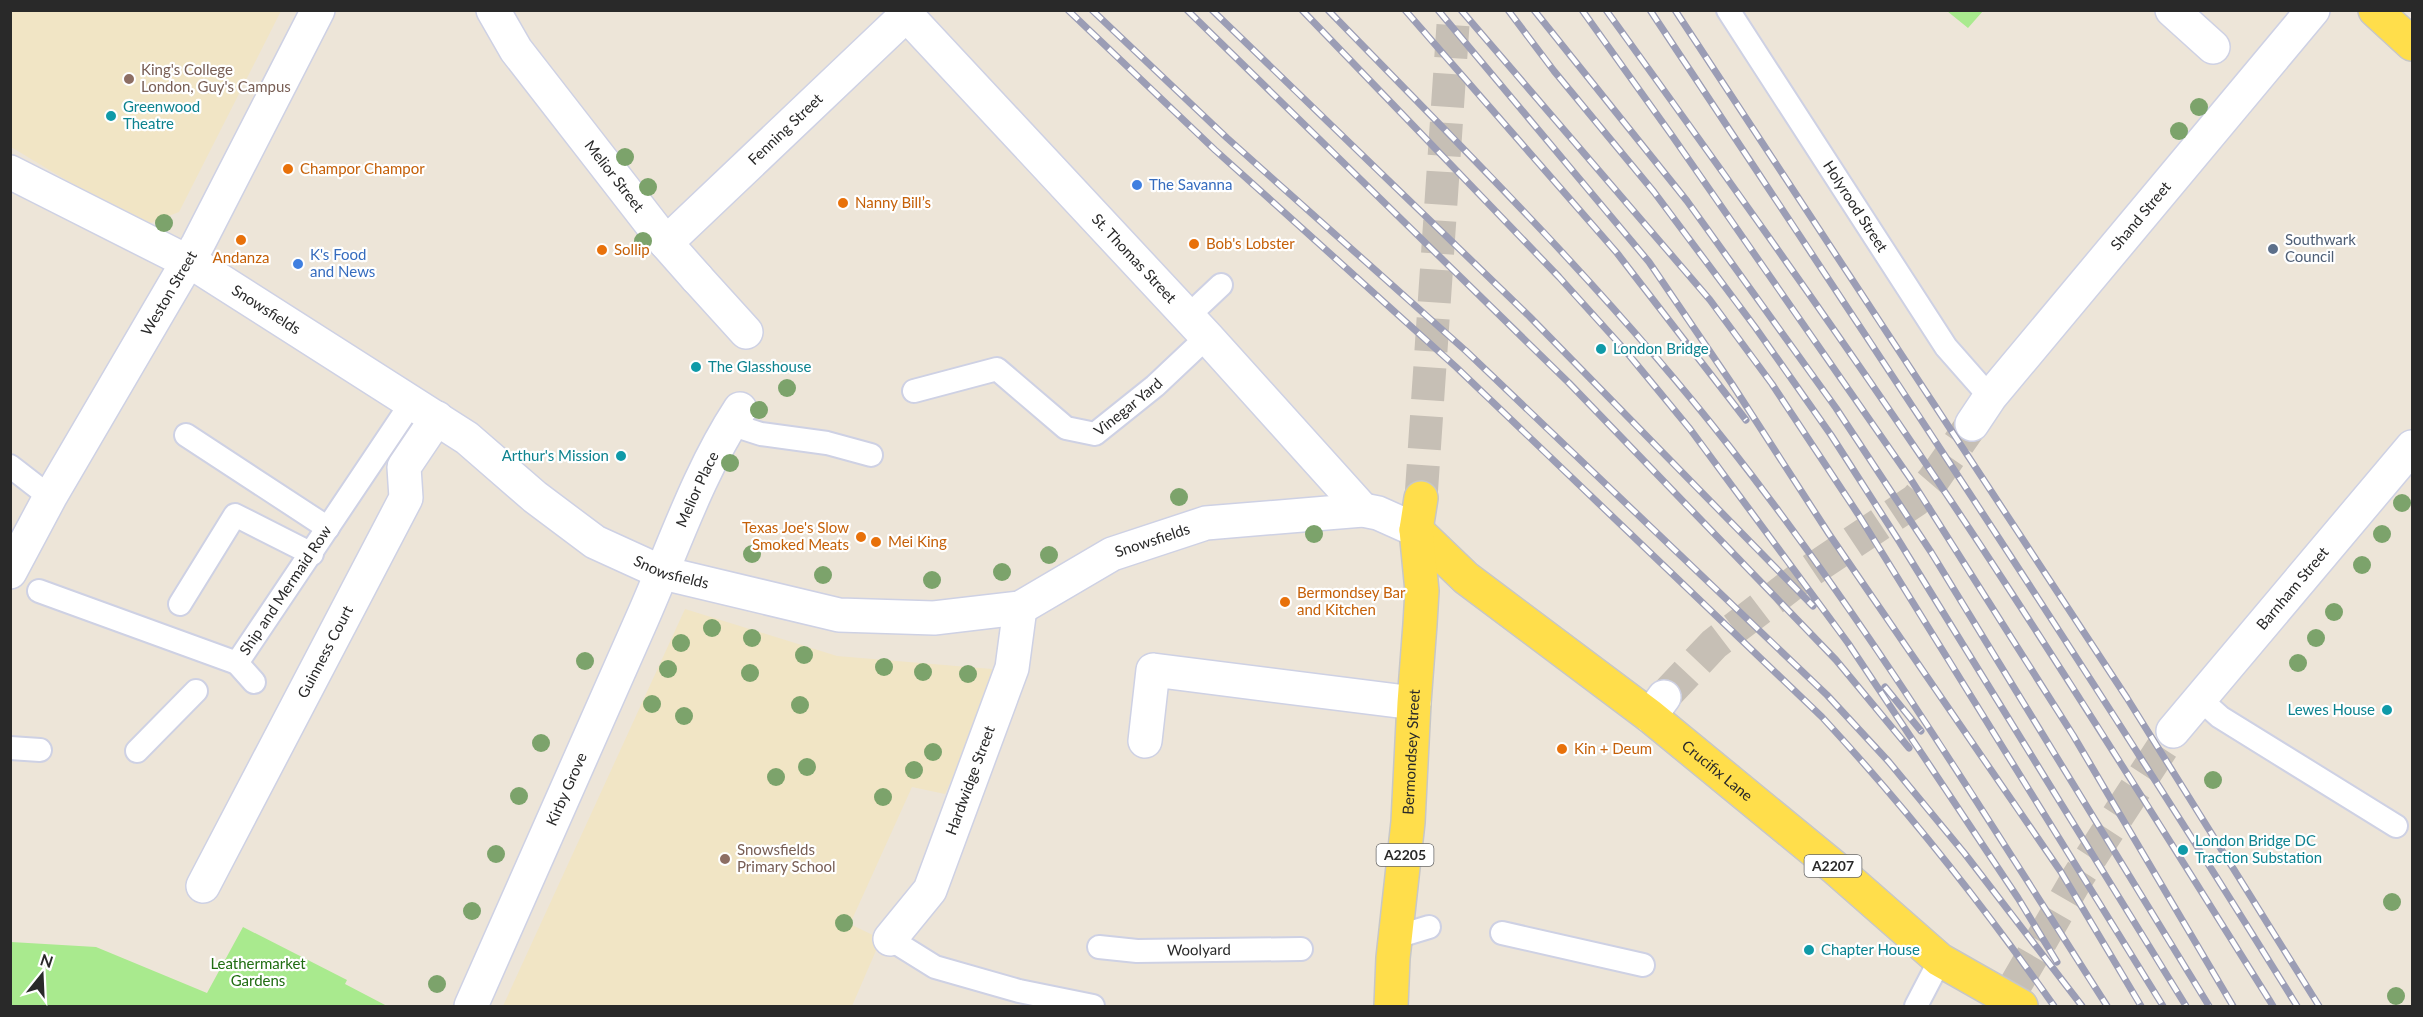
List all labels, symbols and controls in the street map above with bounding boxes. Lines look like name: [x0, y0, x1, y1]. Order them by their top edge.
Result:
place label: King's College London, Guy's Campus: [141, 60, 291, 95]
marker: King's College London, Guy's Campus: [122, 72, 136, 86]
street label: Fenning Street: [744, 89, 826, 168]
place label: Greenwood Theatre: [123, 97, 200, 132]
marker: Greenwood Theatre: [104, 109, 118, 123]
street label: Melior Street: [581, 136, 649, 216]
street label: Holyrood Street: [1820, 157, 1892, 255]
place label: Champor Champor: [300, 159, 425, 177]
marker: Champor Champor: [281, 162, 295, 176]
place label: The Savanna: [1149, 175, 1232, 193]
street label: Shand Street: [2106, 177, 2174, 254]
marker: The Savanna: [1130, 178, 1144, 192]
place label: Nanny Bill’s: [855, 193, 931, 211]
marker: Nanny Bill’s: [836, 196, 850, 210]
street label: St. Thomas Street: [1089, 210, 1181, 307]
place label: Southwark Council: [2285, 230, 2356, 265]
marker: Andanza: [234, 233, 248, 247]
place label: Bob's Lobster: [1206, 234, 1295, 252]
marker: Bob's Lobster: [1187, 237, 1201, 251]
place label: Sollip: [614, 240, 650, 258]
marker: Southwark Council: [2266, 242, 2280, 256]
marker: Sollip: [595, 243, 609, 257]
place label: K's Food and News: [310, 245, 375, 280]
street label: Weston Street: [137, 247, 200, 338]
place label: Andanza: [213, 248, 269, 266]
marker: K's Food and News: [291, 257, 305, 271]
street label: Snowsfields: [229, 280, 304, 338]
place label: London Bridge: [1613, 339, 1709, 357]
marker: London Bridge: [1594, 342, 1608, 356]
place label: The Glasshouse: [708, 357, 811, 375]
marker: The Glasshouse: [689, 360, 703, 374]
street label: Vinegar Yard: [1090, 374, 1166, 439]
place label: Arthur's Mission: [502, 446, 609, 464]
street label: Melior Place: [671, 448, 722, 530]
marker: Arthur's Mission: [614, 449, 628, 463]
place label: Texas Joe's Slow Smoked Meats: [742, 518, 849, 553]
street label: Snowsfields: [1112, 519, 1192, 560]
street label: Ship and Mermaid Row: [235, 522, 335, 658]
marker: Texas Joe's Slow Smoked Meats: [854, 530, 868, 544]
place label: Mei King: [888, 532, 947, 550]
marker: Mei King: [869, 535, 883, 549]
street label: Barnham Street: [2252, 543, 2332, 633]
street label: Snowsfields: [631, 551, 711, 592]
place label: Bermondsey Bar and Kitchen: [1297, 583, 1406, 618]
marker: Bermondsey Bar and Kitchen: [1278, 595, 1292, 609]
street label: Guinness Court: [293, 602, 356, 701]
street label: Bermondsey Street: [1398, 688, 1423, 815]
place label: Lewes House: [2288, 700, 2375, 718]
marker: Lewes House: [2380, 703, 2394, 717]
street label: Hardwidge Street: [941, 722, 998, 837]
street label: Crucifix Lane: [1679, 736, 1757, 805]
place label: Kin + Deum: [1574, 739, 1652, 757]
marker: Kin + Deum: [1555, 742, 1569, 756]
street label: Kirby Grove: [542, 749, 590, 828]
place label: London Bridge DC Traction Substation: [2195, 831, 2322, 866]
place label: Snowsfields Primary School: [737, 840, 836, 875]
marker: London Bridge DC Traction Substation: [2176, 843, 2190, 857]
road number: A2205: [1376, 844, 1434, 866]
marker: Snowsfields Primary School: [718, 852, 732, 866]
road number: A2207: [1804, 855, 1862, 877]
street label: Woolyard: [1167, 940, 1231, 959]
place label: Chapter House: [1821, 940, 1920, 958]
marker: Chapter House: [1802, 943, 1816, 957]
north arrow: [12, 945, 72, 1005]
text: N: [38, 949, 56, 971]
park label: Leathermarket Gardens: [210, 954, 306, 989]

